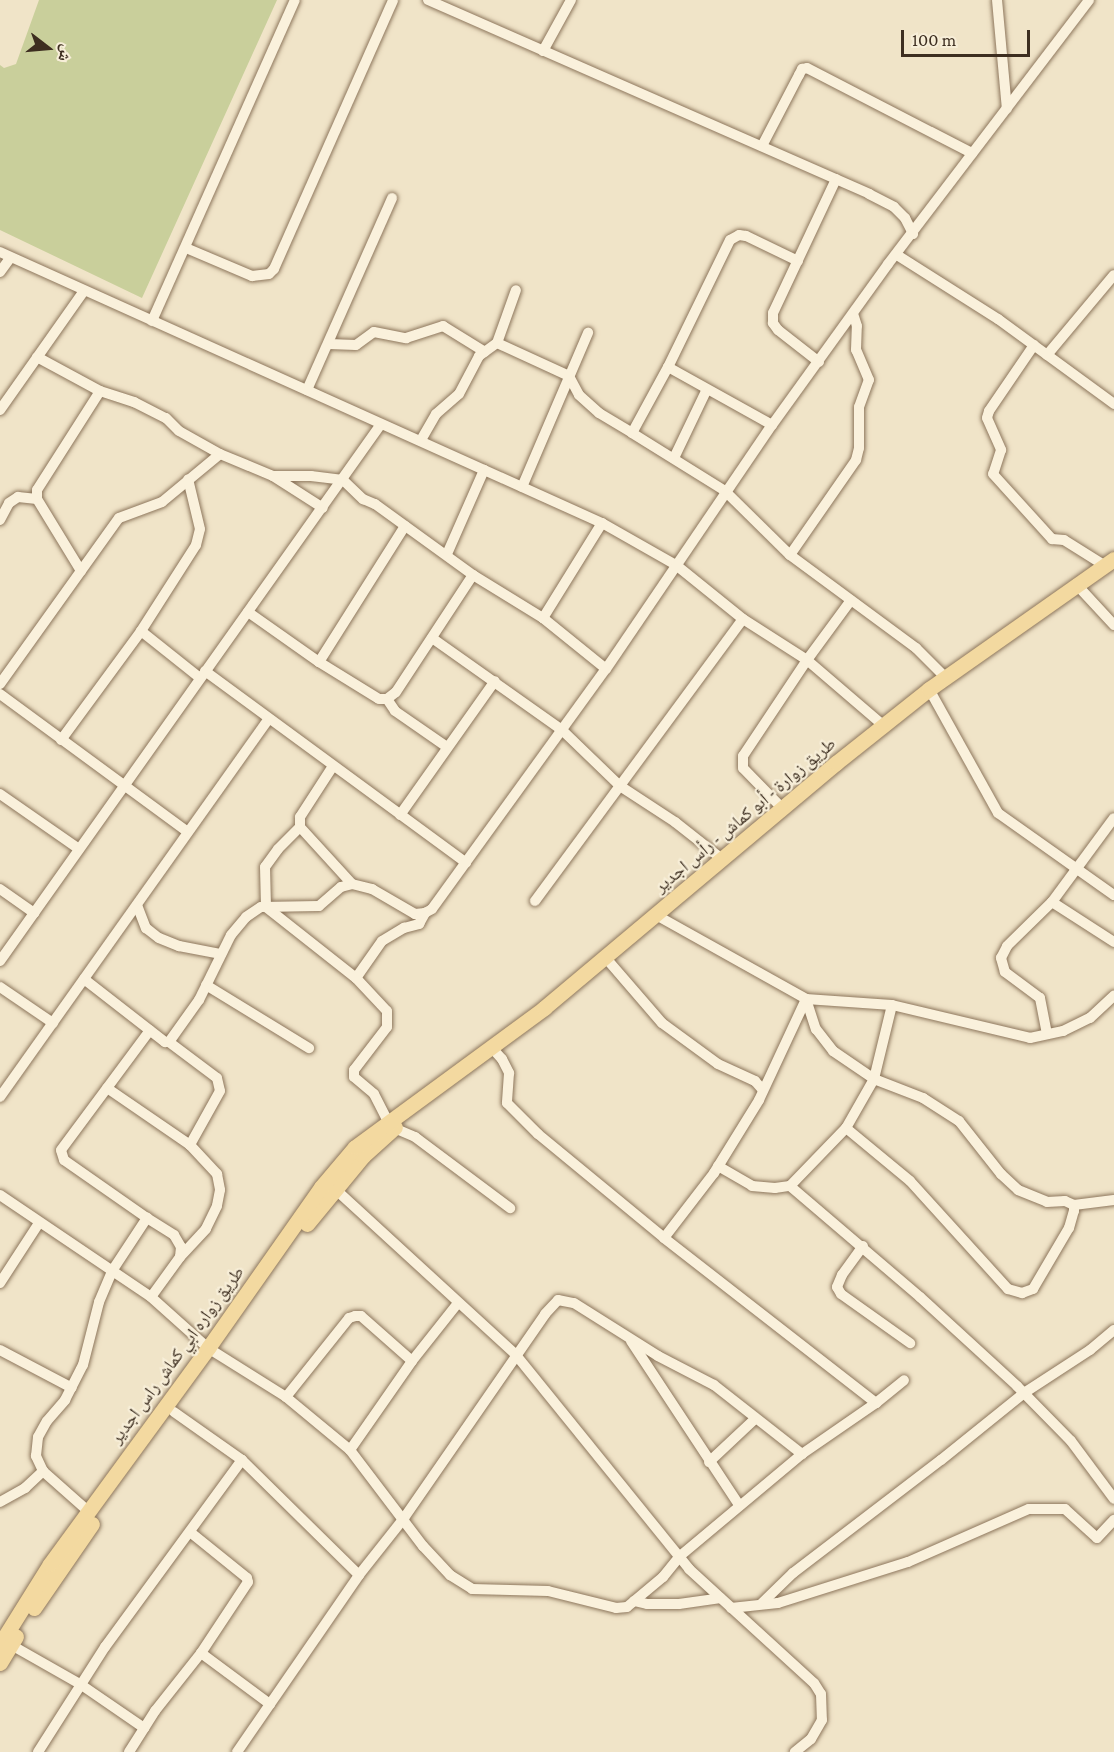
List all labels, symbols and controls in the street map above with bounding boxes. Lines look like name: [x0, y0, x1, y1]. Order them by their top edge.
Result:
north arrow: [18, 18, 78, 78]
scale bar: [904, 18, 1033, 56]
text: 100 m: [912, 30, 956, 50]
text: ش: [55, 43, 76, 64]
street label: طريق زوارة - أبو كماش - رأس اجدير: [650, 733, 840, 897]
street label: طريق زواره ابي كماش راس اجدير: [105, 1262, 249, 1448]

